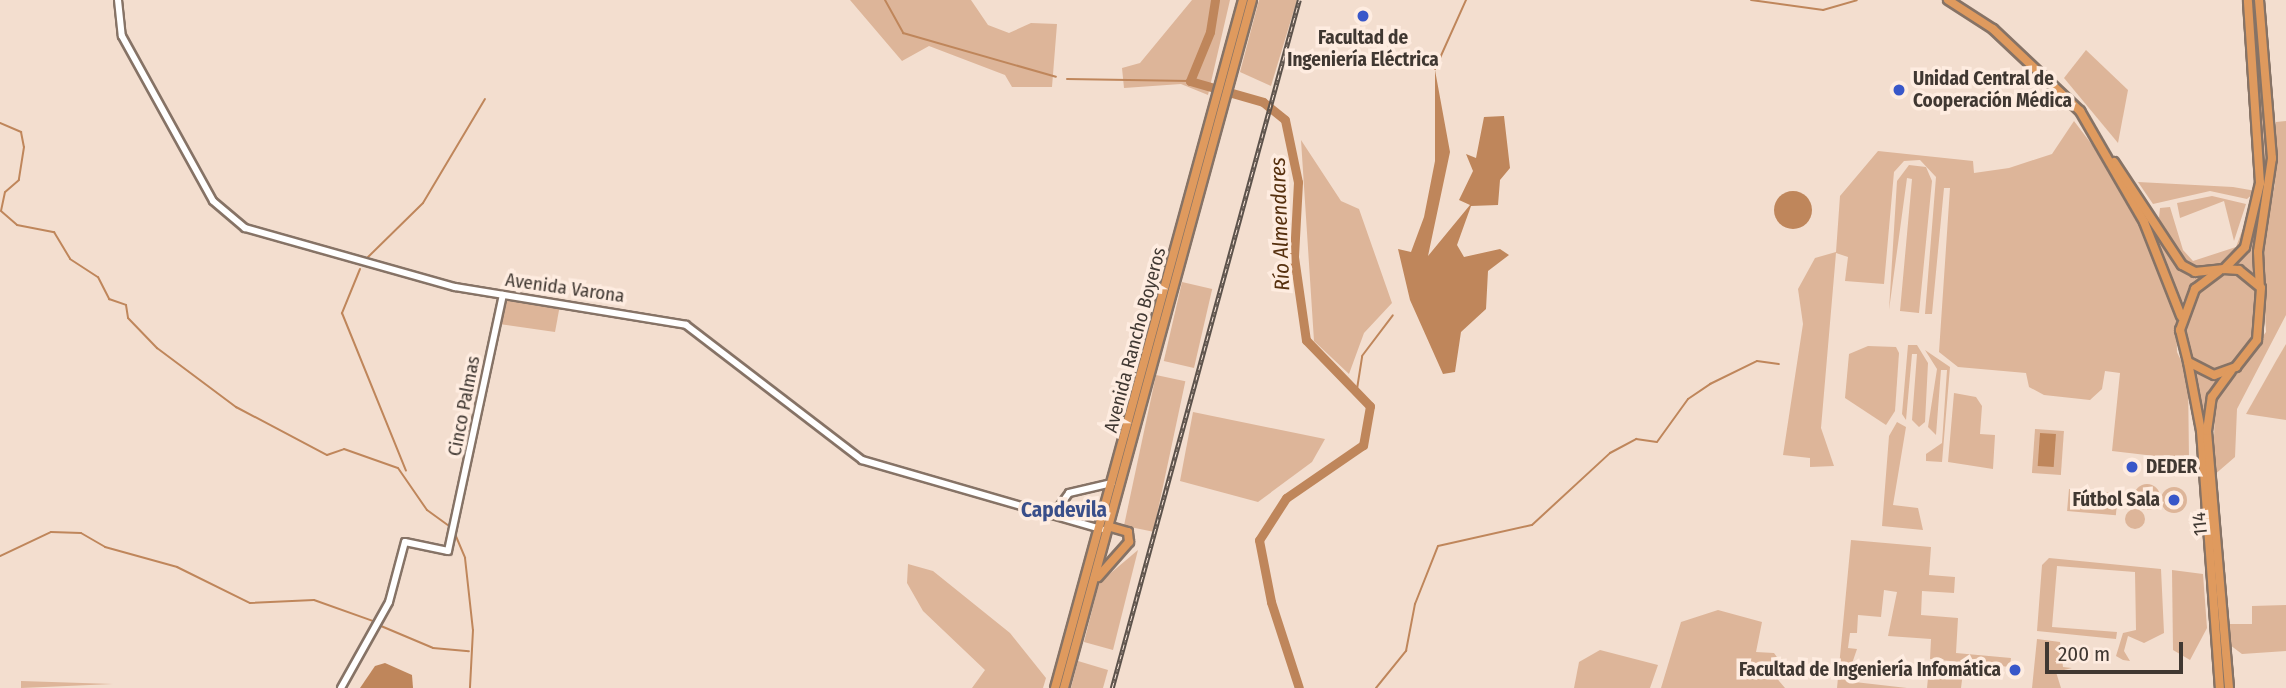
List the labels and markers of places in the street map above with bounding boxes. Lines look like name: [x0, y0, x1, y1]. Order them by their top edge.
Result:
marker: Facultad de Ingeniería Eléctrica: [1355, 8, 1371, 24]
place label: Facultad de Ingeniería Eléctrica: [1287, 27, 1439, 71]
place label: Unidad Central de Cooperación Médica: [1913, 68, 2072, 112]
marker: Unidad Central de Cooperación Médica: [1891, 82, 1907, 98]
place label: DEDER: [2146, 456, 2197, 478]
marker: DEDER: [2124, 459, 2140, 475]
place label: Fútbol Sala: [2073, 489, 2160, 511]
marker: Fútbol Sala: [2166, 492, 2182, 508]
place label: Facultad de Ingeniería Infomática: [1739, 659, 2001, 681]
marker: Facultad de Ingeniería Infomática: [2007, 662, 2023, 678]

